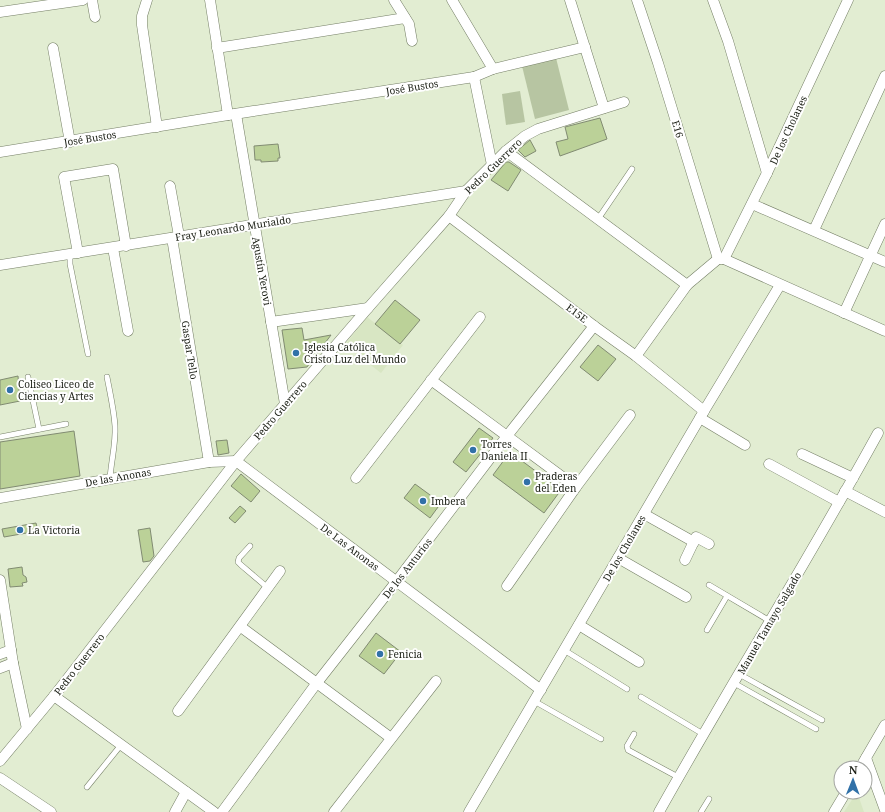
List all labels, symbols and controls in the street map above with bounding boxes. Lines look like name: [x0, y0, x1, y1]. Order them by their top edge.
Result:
street label: José Bustos: [384, 76, 440, 98]
street label: De los Cholanes: [766, 93, 810, 167]
street label: E16: [669, 119, 687, 140]
street label: José Bustos: [62, 127, 118, 149]
street label: Pedro Guerrero: [461, 135, 525, 197]
street label: Fray Leonardo Murialdo: [174, 212, 292, 244]
street label: Agustín Yerovi: [249, 236, 275, 307]
street label: E15E: [563, 300, 591, 326]
street label: Gaspar Tello: [178, 320, 202, 381]
place label: Iglesia Católica Cristo Luz del Mundo: [304, 340, 406, 366]
marker: Iglesia Católica Cristo Luz del Mundo: [291, 348, 301, 358]
place label: Coliseo Liceo de Ciencias y Artes: [18, 377, 94, 403]
street label: Pedro Guerrero: [250, 377, 310, 443]
marker: Coliseo Liceo de Ciencias y Artes: [5, 385, 15, 395]
place label: Torres Daniela II: [481, 437, 528, 463]
marker: Torres Daniela II: [468, 445, 478, 455]
street label: De las Anonas: [84, 464, 153, 490]
place label: Praderas del Eden: [535, 469, 578, 495]
marker: Praderas del Eden: [522, 477, 532, 487]
place label: Imbera: [431, 494, 466, 508]
marker: Imbera: [418, 496, 428, 506]
street label: De los Cholanes: [599, 512, 649, 584]
street label: De Las Anonas: [318, 520, 383, 574]
place label: La Victoria: [28, 523, 81, 537]
marker: La Victoria: [15, 525, 25, 535]
street label: De los Anturios: [379, 535, 435, 601]
street label: Manuel Tamayo Salgado: [734, 569, 804, 677]
street label: Pedro Guerrero: [50, 630, 108, 698]
place label: Fenicia: [388, 647, 423, 661]
marker: Fenicia: [375, 649, 385, 659]
north arrow: [833, 760, 873, 800]
text: N: [849, 762, 858, 777]

